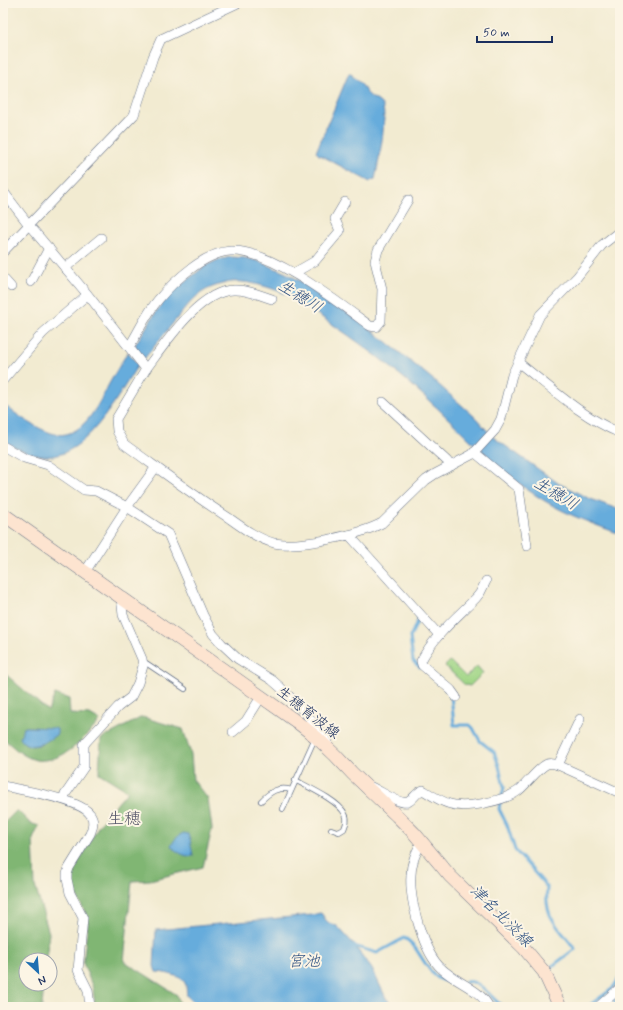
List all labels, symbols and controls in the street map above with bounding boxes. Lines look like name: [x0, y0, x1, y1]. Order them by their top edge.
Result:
scale bar: [477, 18, 552, 44]
text: 50 m: [483, 25, 510, 41]
water label: 生穂川: [274, 275, 326, 319]
water label: 生穂川: [530, 473, 582, 515]
street label: 生穂育波線: [272, 682, 344, 744]
district label: 生穂: [107, 808, 141, 830]
water label: 津名北淡線: [465, 880, 537, 952]
water label: 宮池: [288, 951, 321, 972]
north arrow: [18, 952, 58, 992]
text: N: [36, 972, 48, 988]

